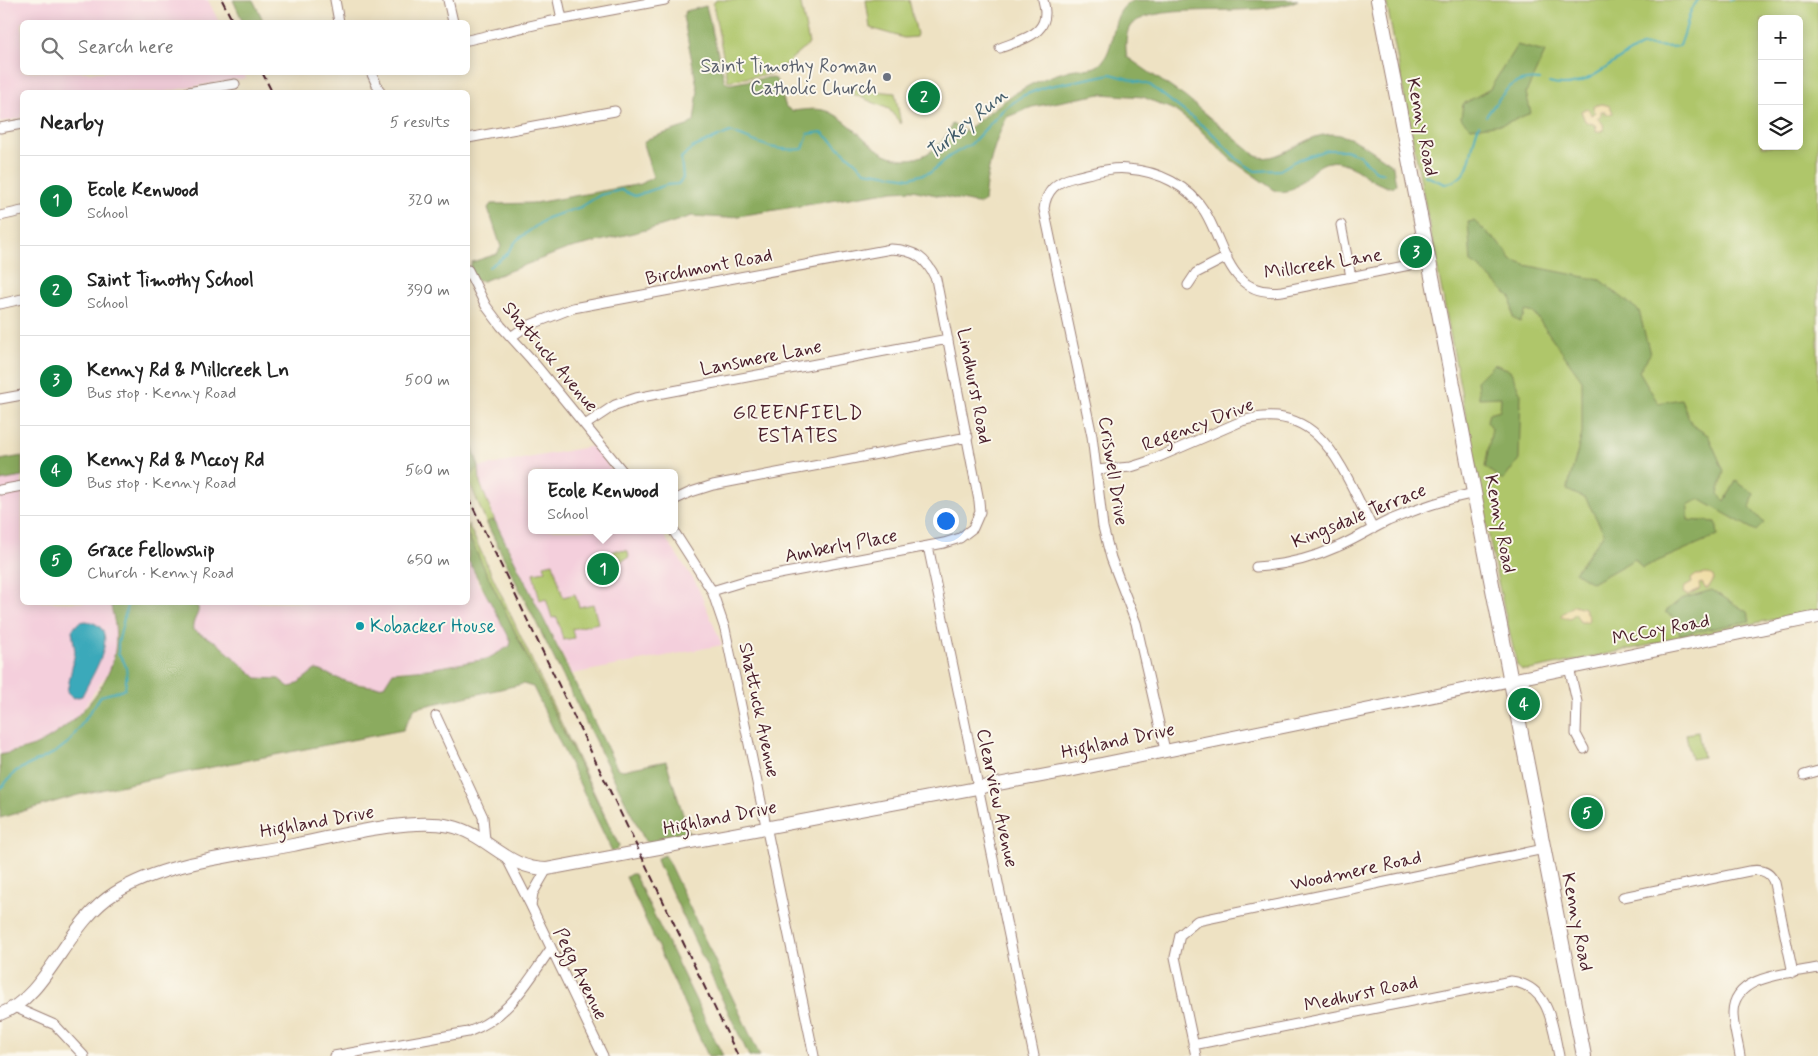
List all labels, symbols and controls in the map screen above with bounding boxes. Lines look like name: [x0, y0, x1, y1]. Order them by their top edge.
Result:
map controls: [1758, 15, 1803, 150]
button: +: [1758, 15, 1803, 60]
search box: [20, 20, 470, 75]
icon: search: [38, 34, 66, 62]
text: Search here: [78, 35, 174, 60]
place label: Saint Timothy Roman Catholic Church: [701, 54, 877, 101]
button: −: [1758, 60, 1803, 105]
marker: Saint Timothy Roman Catholic Church: [881, 71, 893, 83]
street label: Kenny Road: [1399, 76, 1444, 179]
pin: 2: [908, 78, 940, 116]
water label: Turkey Run: [921, 82, 1014, 166]
button: layers: [1758, 105, 1803, 150]
text: Nearby: [40, 109, 104, 137]
text: 5 results: [390, 112, 450, 133]
text: Ecole Kenwood: [87, 178, 199, 203]
text: 1: [52, 190, 60, 211]
text: 320 m: [408, 190, 450, 211]
text: School: [87, 203, 128, 224]
pin: 3: [1400, 233, 1432, 271]
street label: Birchmont Road: [643, 242, 775, 292]
street label: Millcreek Lane: [1262, 242, 1384, 286]
text: Saint Timothy School: [87, 268, 254, 293]
text: 2: [52, 280, 60, 301]
text: 390 m: [407, 280, 450, 301]
text: School: [87, 293, 128, 314]
street label: Shattuck Avenue: [496, 296, 604, 418]
street label: Lindhurst Road: [951, 326, 997, 446]
street label: Lansmere Lane: [698, 334, 824, 382]
text: Kenny Rd & Millcreek Ln: [87, 358, 289, 383]
text: 3: [52, 370, 60, 391]
text: 500 m: [405, 370, 450, 391]
text: Bus stop · Kenny Road: [87, 383, 236, 404]
street label: Regency Drive: [1138, 392, 1259, 461]
district label: GREENFIELD ESTATES: [733, 400, 863, 450]
street label: Criswell Drive: [1092, 415, 1134, 527]
text: Kenny Rd & Mccoy Rd: [87, 448, 265, 473]
text: 4: [51, 460, 61, 481]
text: 560 m: [405, 460, 450, 481]
popup: [528, 469, 678, 534]
text: Bus stop · Kenny Road: [87, 473, 236, 494]
street label: Kenny Road: [1477, 473, 1522, 576]
street label: Kingsdale Terrace: [1288, 478, 1431, 556]
text: Ecole Kenwood: [547, 479, 659, 504]
text: School: [547, 504, 589, 525]
your location: [933, 508, 959, 534]
street label: Amberly Place: [783, 523, 899, 569]
text: Grace Fellowship: [87, 538, 215, 563]
text: 5: [51, 550, 61, 571]
text: 650 m: [407, 550, 450, 571]
pin: 1: [587, 550, 619, 588]
text: Church · Kenny Road: [87, 563, 234, 584]
street label: McCoy Road: [1610, 608, 1712, 653]
place label: Kobacker House: [370, 614, 495, 639]
marker: Kobacker House: [354, 620, 366, 632]
street label: Shattuck Avenue: [732, 640, 786, 780]
pin: 4: [1508, 685, 1540, 723]
street label: Highland Drive: [1059, 717, 1178, 768]
street label: Clearview Avenue: [970, 726, 1024, 870]
pin: 5: [1571, 794, 1603, 832]
street label: Highland Drive: [661, 795, 780, 844]
street label: Highland Drive: [258, 800, 377, 847]
street label: Woodmere Road: [1288, 845, 1424, 897]
street label: Kenny Road: [1554, 871, 1599, 974]
street label: Pegg Avenue: [544, 924, 613, 1026]
street label: Medhurst Road: [1302, 970, 1420, 1018]

